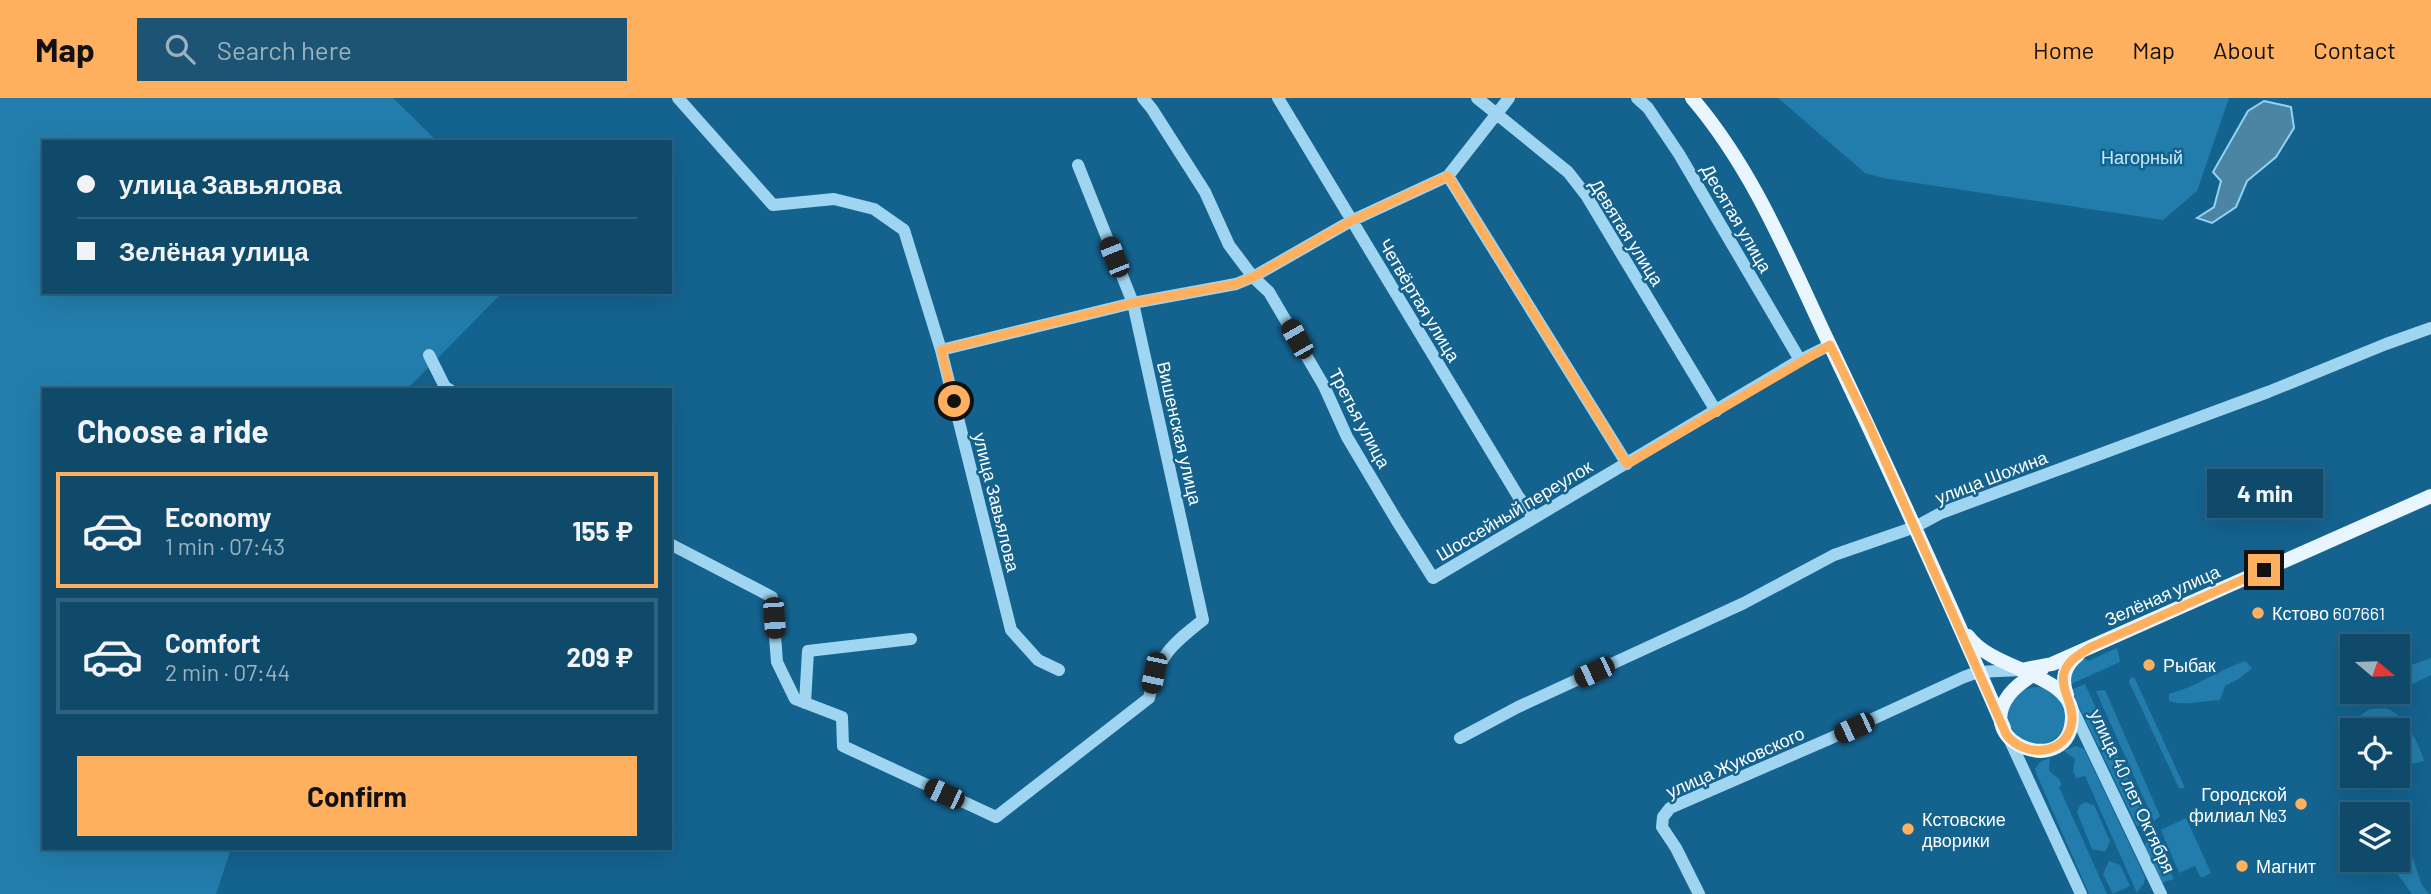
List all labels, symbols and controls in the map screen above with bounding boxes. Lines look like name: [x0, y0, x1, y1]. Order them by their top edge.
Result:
search box: [137, 18, 627, 81]
text: Map: [35, 29, 95, 69]
icon: search: [161, 30, 199, 68]
text: Search here: [217, 34, 352, 65]
text: Home: [2033, 35, 2094, 64]
text: Map: [2132, 35, 2175, 64]
text: About: [2213, 35, 2275, 64]
text: Contact: [2313, 35, 2396, 64]
park label: Нагорный: [2101, 146, 2183, 168]
street label: Десятая улица: [1697, 160, 1777, 277]
text: улица Завьялова: [119, 168, 342, 199]
street label: Девятая улица: [1585, 174, 1669, 290]
car: [1097, 234, 1132, 280]
street label: Четвёртая улица: [1375, 234, 1466, 366]
text: Зелёная улица: [119, 235, 309, 266]
car: [1278, 316, 1317, 362]
street label: Вишенская улица: [1153, 359, 1207, 508]
street label: Третья улица: [1324, 364, 1396, 473]
route start: [938, 385, 970, 417]
text: Choose a ride: [77, 411, 269, 449]
street label: улица Завьялова: [969, 430, 1025, 575]
street label: улица Шохина: [1932, 445, 2051, 508]
street label: Шоссейный переулок: [1432, 455, 1596, 565]
callout: 4 min: [2206, 468, 2322, 518]
text: 4 min: [2237, 479, 2293, 507]
icon: car: [81, 499, 144, 562]
text: Economy: [165, 501, 271, 532]
text: 155 ₽: [572, 515, 633, 546]
text: 1 min · 07:43: [165, 532, 285, 560]
route end: [2248, 554, 2280, 586]
street label: Зелёная улица: [2101, 559, 2224, 630]
car: [763, 596, 786, 640]
place label: Кстово 607661: [2272, 602, 2385, 624]
marker: Кстово 607661: [2250, 605, 2266, 621]
icon: car: [81, 625, 144, 688]
text: Comfort: [165, 627, 261, 658]
north arrow: [2340, 634, 2410, 704]
map controls: [2340, 634, 2410, 872]
text: 209 ₽: [566, 641, 633, 672]
car: [1140, 650, 1169, 696]
car: [1571, 654, 1618, 690]
place label: Рыбак: [2163, 654, 2216, 676]
marker: Рыбак: [2141, 657, 2157, 673]
text: 2 min · 07:44: [165, 658, 290, 686]
street label: улица 40 лет Октября: [2085, 705, 2181, 877]
car: [1831, 710, 1878, 746]
button: locate: [2340, 718, 2410, 788]
street label: улица Жуковского: [1662, 722, 1808, 802]
button: Confirm: [77, 756, 637, 836]
car: [921, 776, 968, 812]
place label: Городской филиал №3: [2189, 783, 2287, 826]
marker: Городской филиал №3: [2293, 796, 2309, 812]
button: layers: [2340, 802, 2410, 872]
place label: Кстовские дворики: [1922, 808, 2006, 851]
marker: Кстовские дворики: [1900, 821, 1916, 837]
place label: Магнит: [2256, 855, 2316, 877]
marker: Магнит: [2234, 858, 2250, 874]

